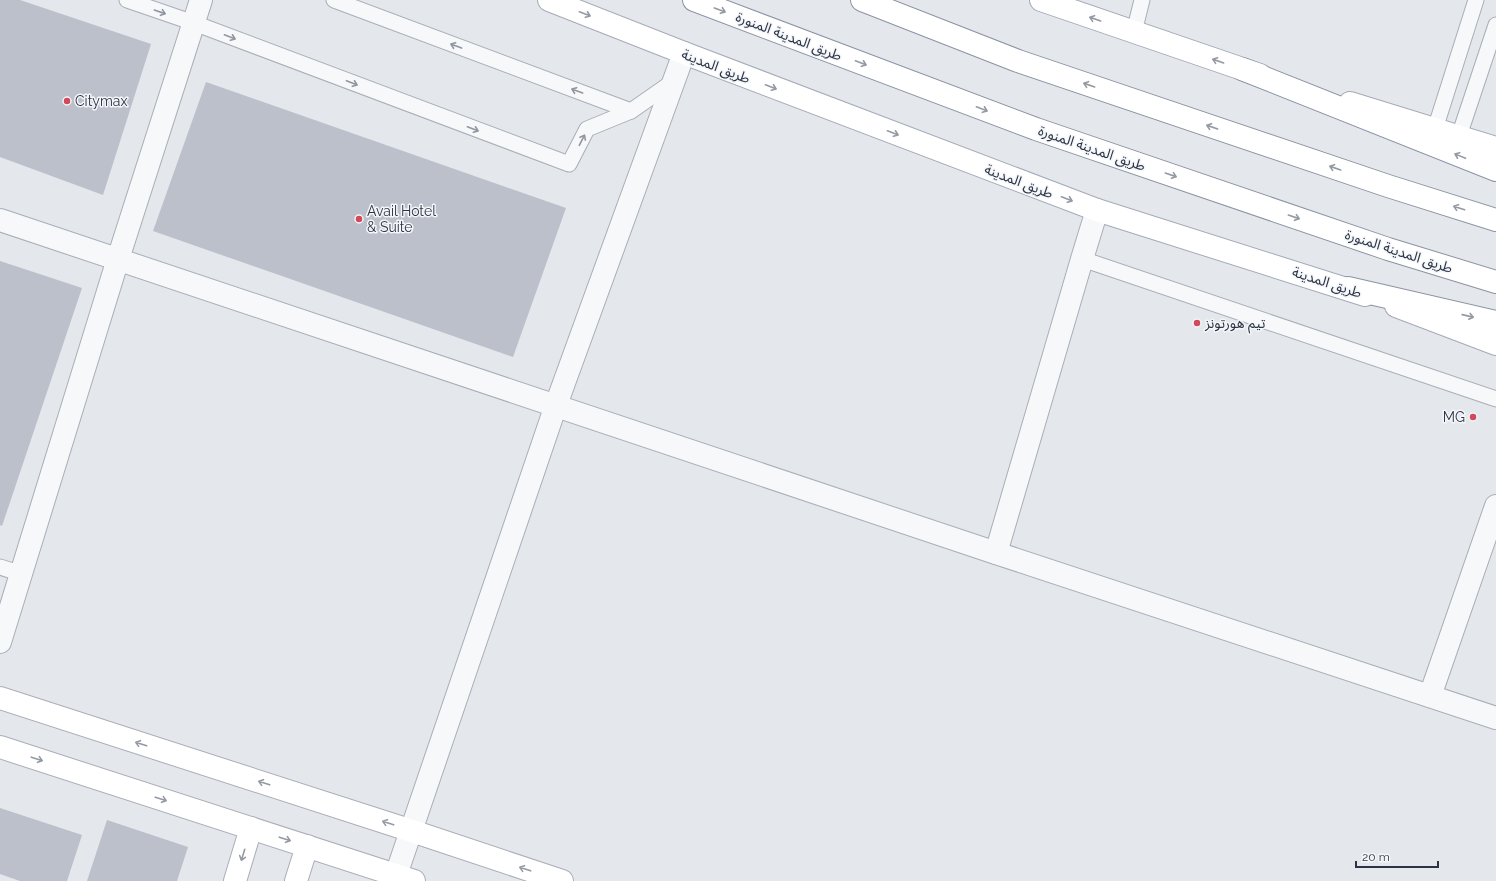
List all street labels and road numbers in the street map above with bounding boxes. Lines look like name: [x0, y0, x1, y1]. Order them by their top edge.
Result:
street label: طريق المدينة المنورة: [733, 8, 844, 65]
street label: طريق المدينة: [679, 46, 752, 88]
street label: طريق المدينة المنورة: [1036, 122, 1148, 176]
street label: طريق المدينة: [982, 161, 1055, 203]
street label: طريق المدينة المنورة: [1343, 226, 1455, 278]
street label: طريق المدينة: [1290, 263, 1364, 303]

